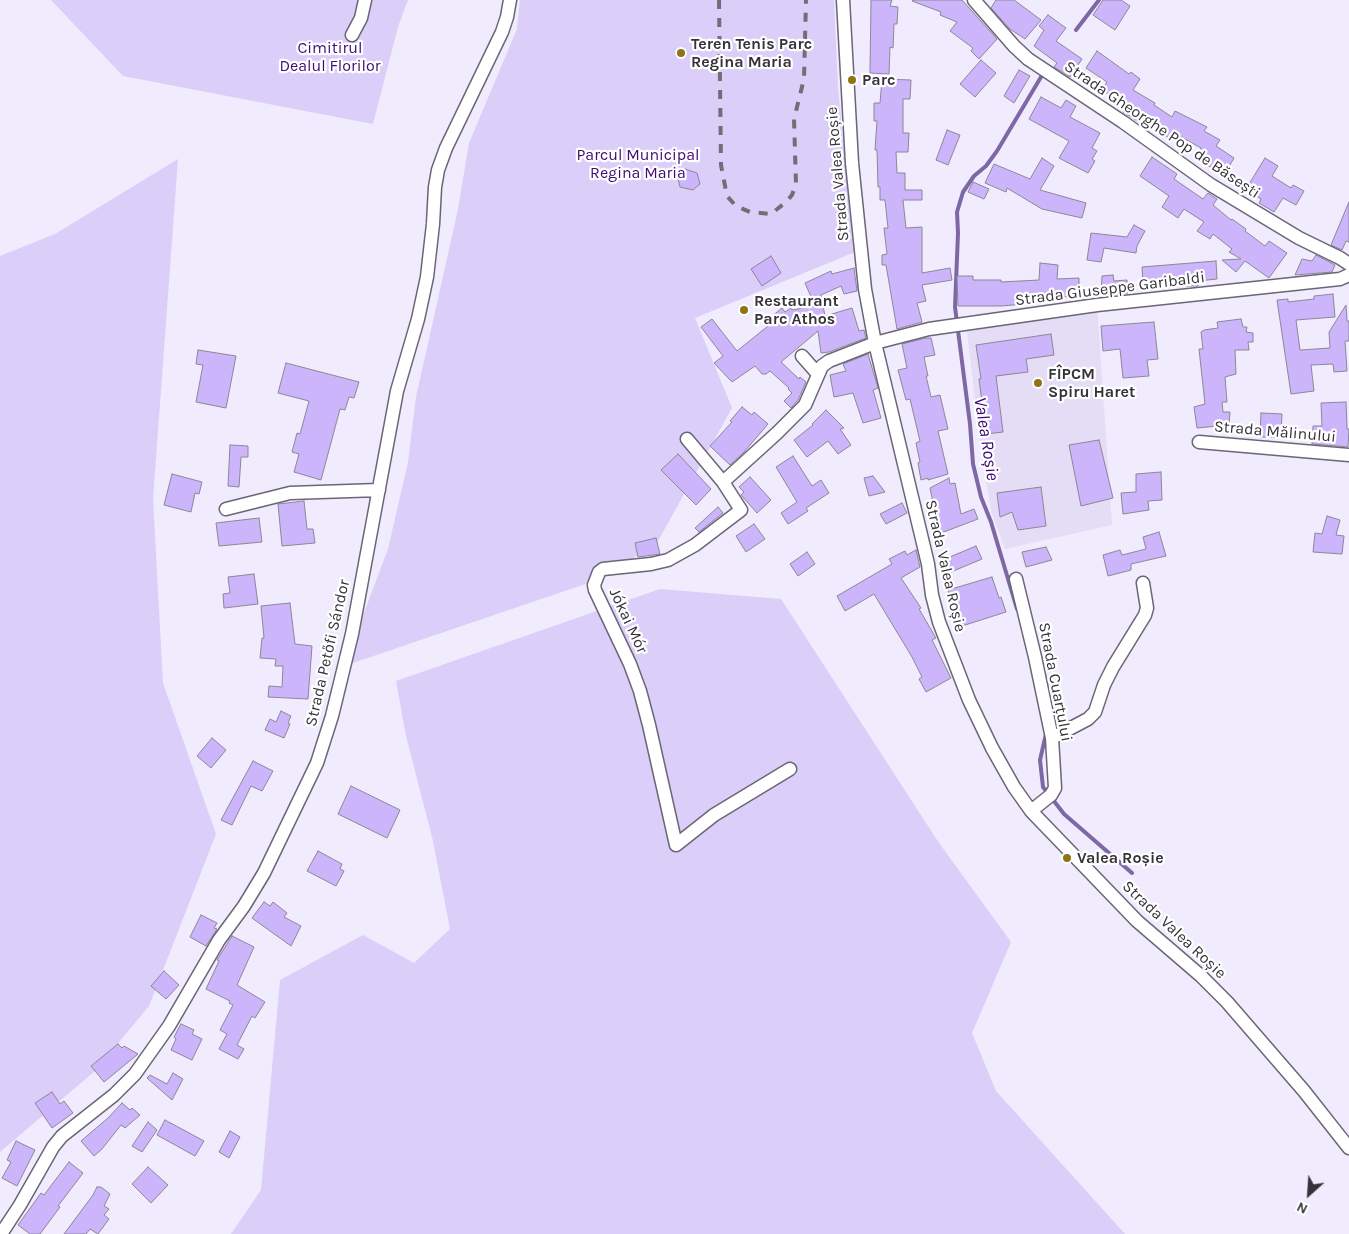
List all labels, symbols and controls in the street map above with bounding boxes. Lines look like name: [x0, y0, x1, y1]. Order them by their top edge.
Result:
place label: Teren Tenis Parc Regina Maria: [691, 34, 812, 72]
park label: Cimitirul Dealul Florilor: [279, 38, 381, 76]
marker: Teren Tenis Parc Regina Maria: [675, 47, 687, 59]
street label: Strada Gheorghe Pop de Băsești: [1060, 57, 1264, 203]
place label: Parc: [862, 70, 895, 90]
marker: Parc: [846, 74, 858, 86]
street label: Strada Valea Roșie: [823, 106, 853, 242]
park label: Parcul Municipal Regina Maria: [577, 145, 699, 183]
street label: Strada Giuseppe Garibaldi: [1014, 268, 1206, 310]
place label: Restaurant Parc Athos: [754, 291, 839, 329]
marker: Restaurant Parc Athos: [738, 304, 750, 316]
place label: FÎPCM Spiru Haret: [1048, 364, 1135, 402]
marker: FÎPCM Spiru Haret: [1032, 377, 1044, 389]
water label: Valea Roșie: [969, 396, 1003, 482]
street label: Strada Mălinului: [1213, 417, 1337, 447]
street label: Strada Valea Roșie: [920, 498, 970, 634]
street label: Strada Petőfi Sándor: [302, 578, 354, 728]
street label: Jókai Mór: [605, 585, 651, 657]
street label: Strada Cuarțului: [1034, 621, 1076, 743]
place label: Valea Roșie: [1077, 848, 1164, 868]
marker: Valea Roșie: [1061, 852, 1073, 864]
street label: Strada Valea Roșie: [1118, 877, 1230, 983]
north arrow: [1284, 1169, 1334, 1219]
text: N: [1294, 1198, 1310, 1218]

